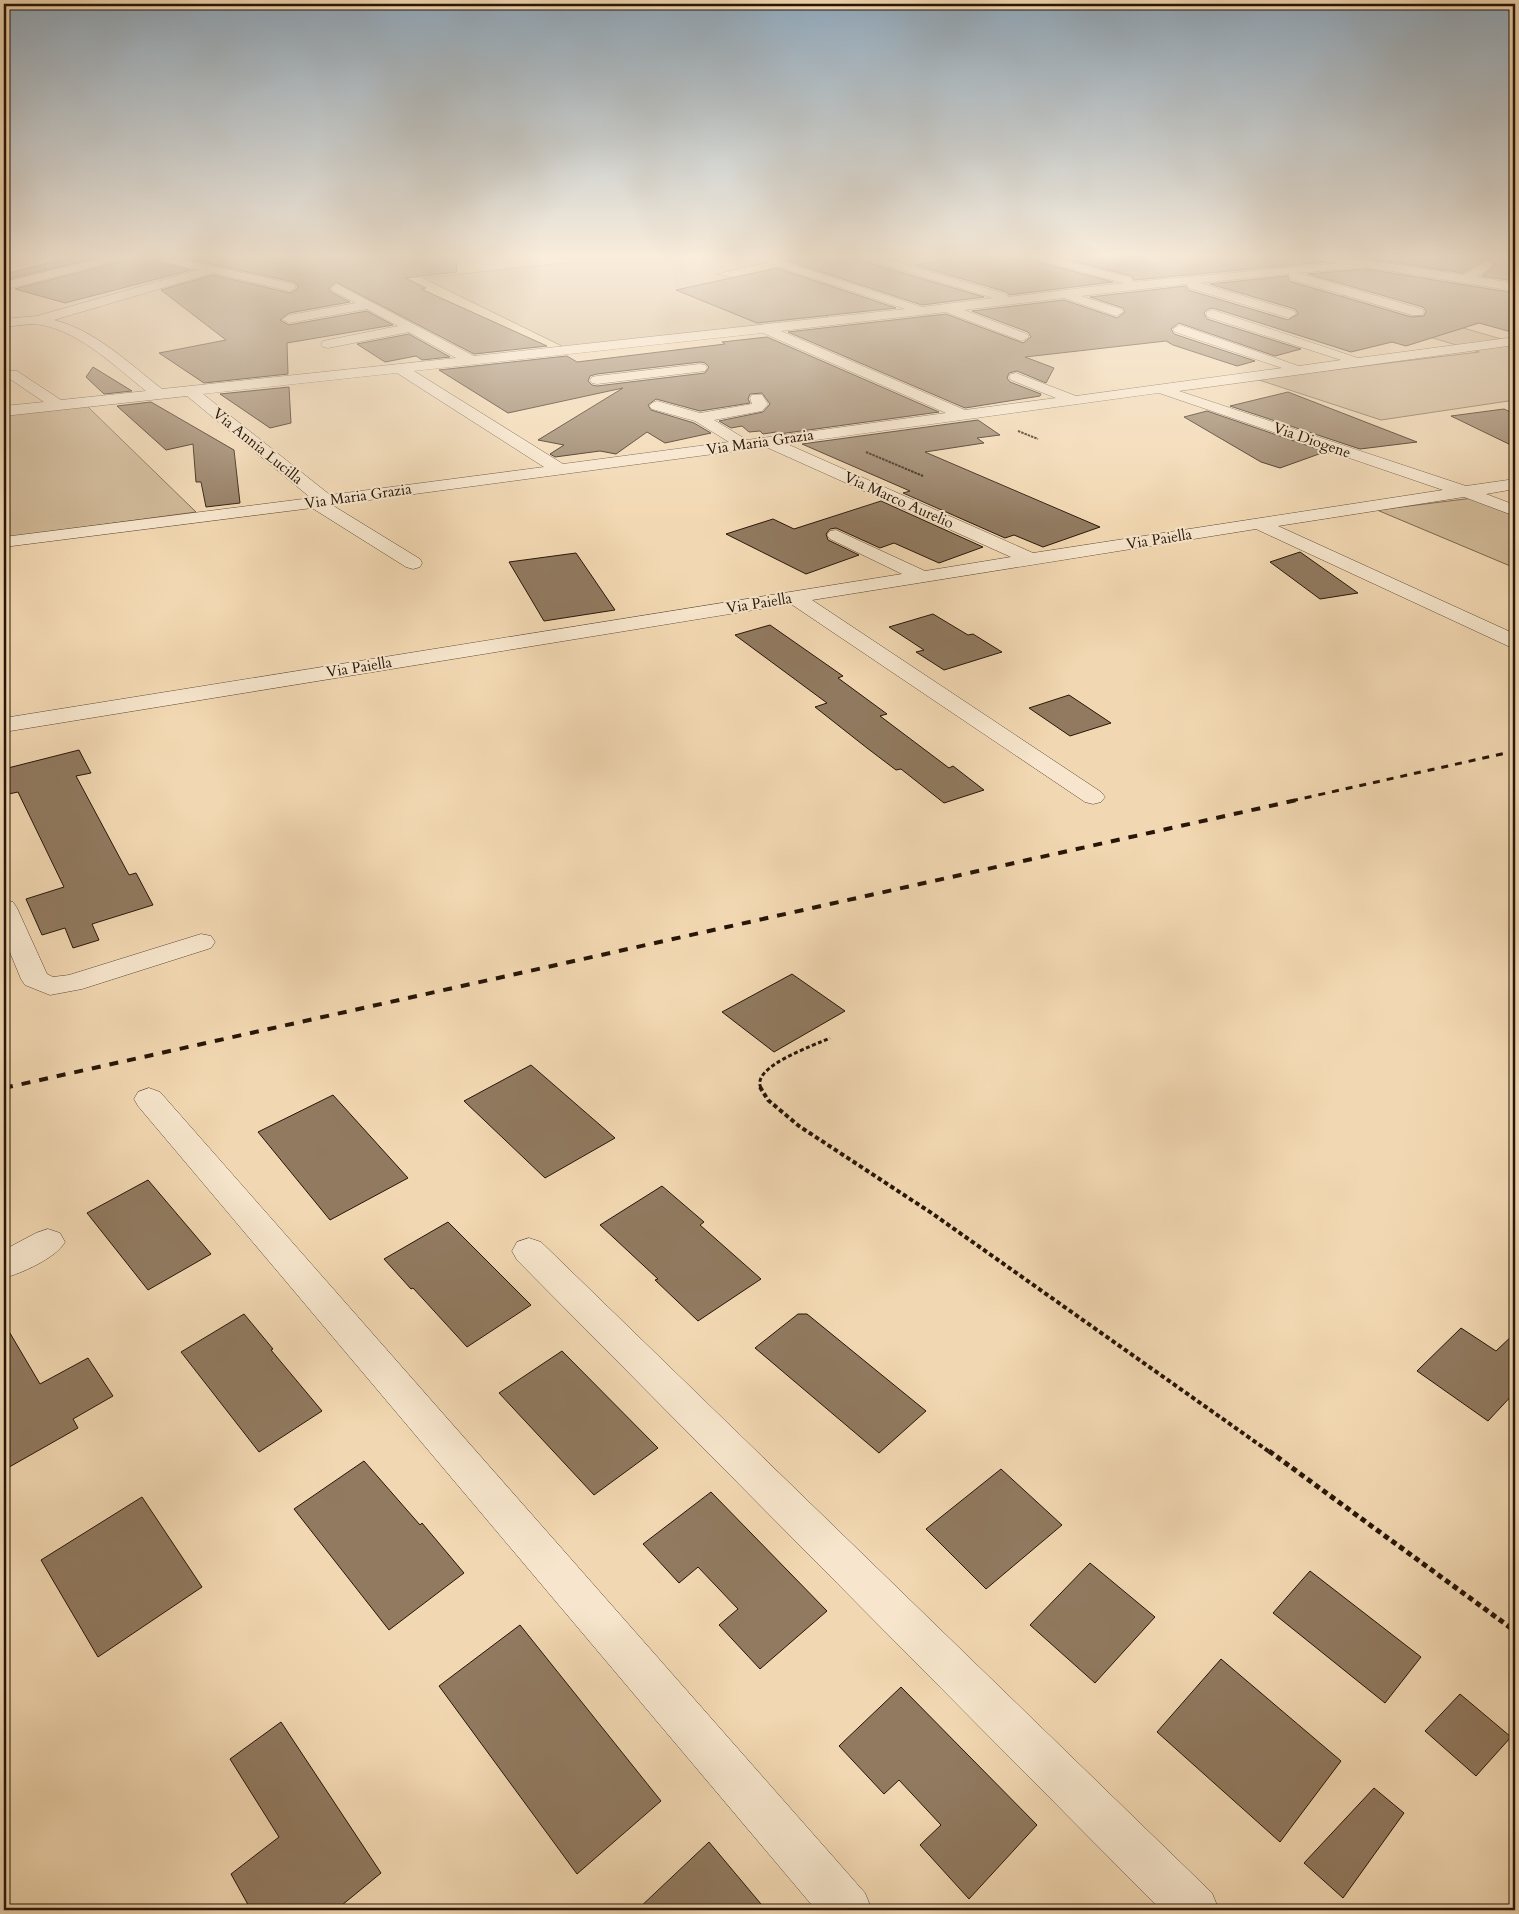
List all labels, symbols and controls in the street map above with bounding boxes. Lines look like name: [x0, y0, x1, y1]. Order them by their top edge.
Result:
street label: Via Annia Lucilla: [209, 403, 308, 489]
street label: Via Diogene: [1271, 417, 1354, 463]
street label: Via Maria Grazia: [705, 425, 815, 459]
street label: Via Marco Aurelio: [841, 467, 957, 533]
street label: Via Maria Grazia: [303, 479, 413, 513]
street label: Via Paiella: [1125, 524, 1194, 554]
street label: Via Paiella: [725, 588, 794, 618]
street label: Via Paiella: [325, 652, 394, 682]

